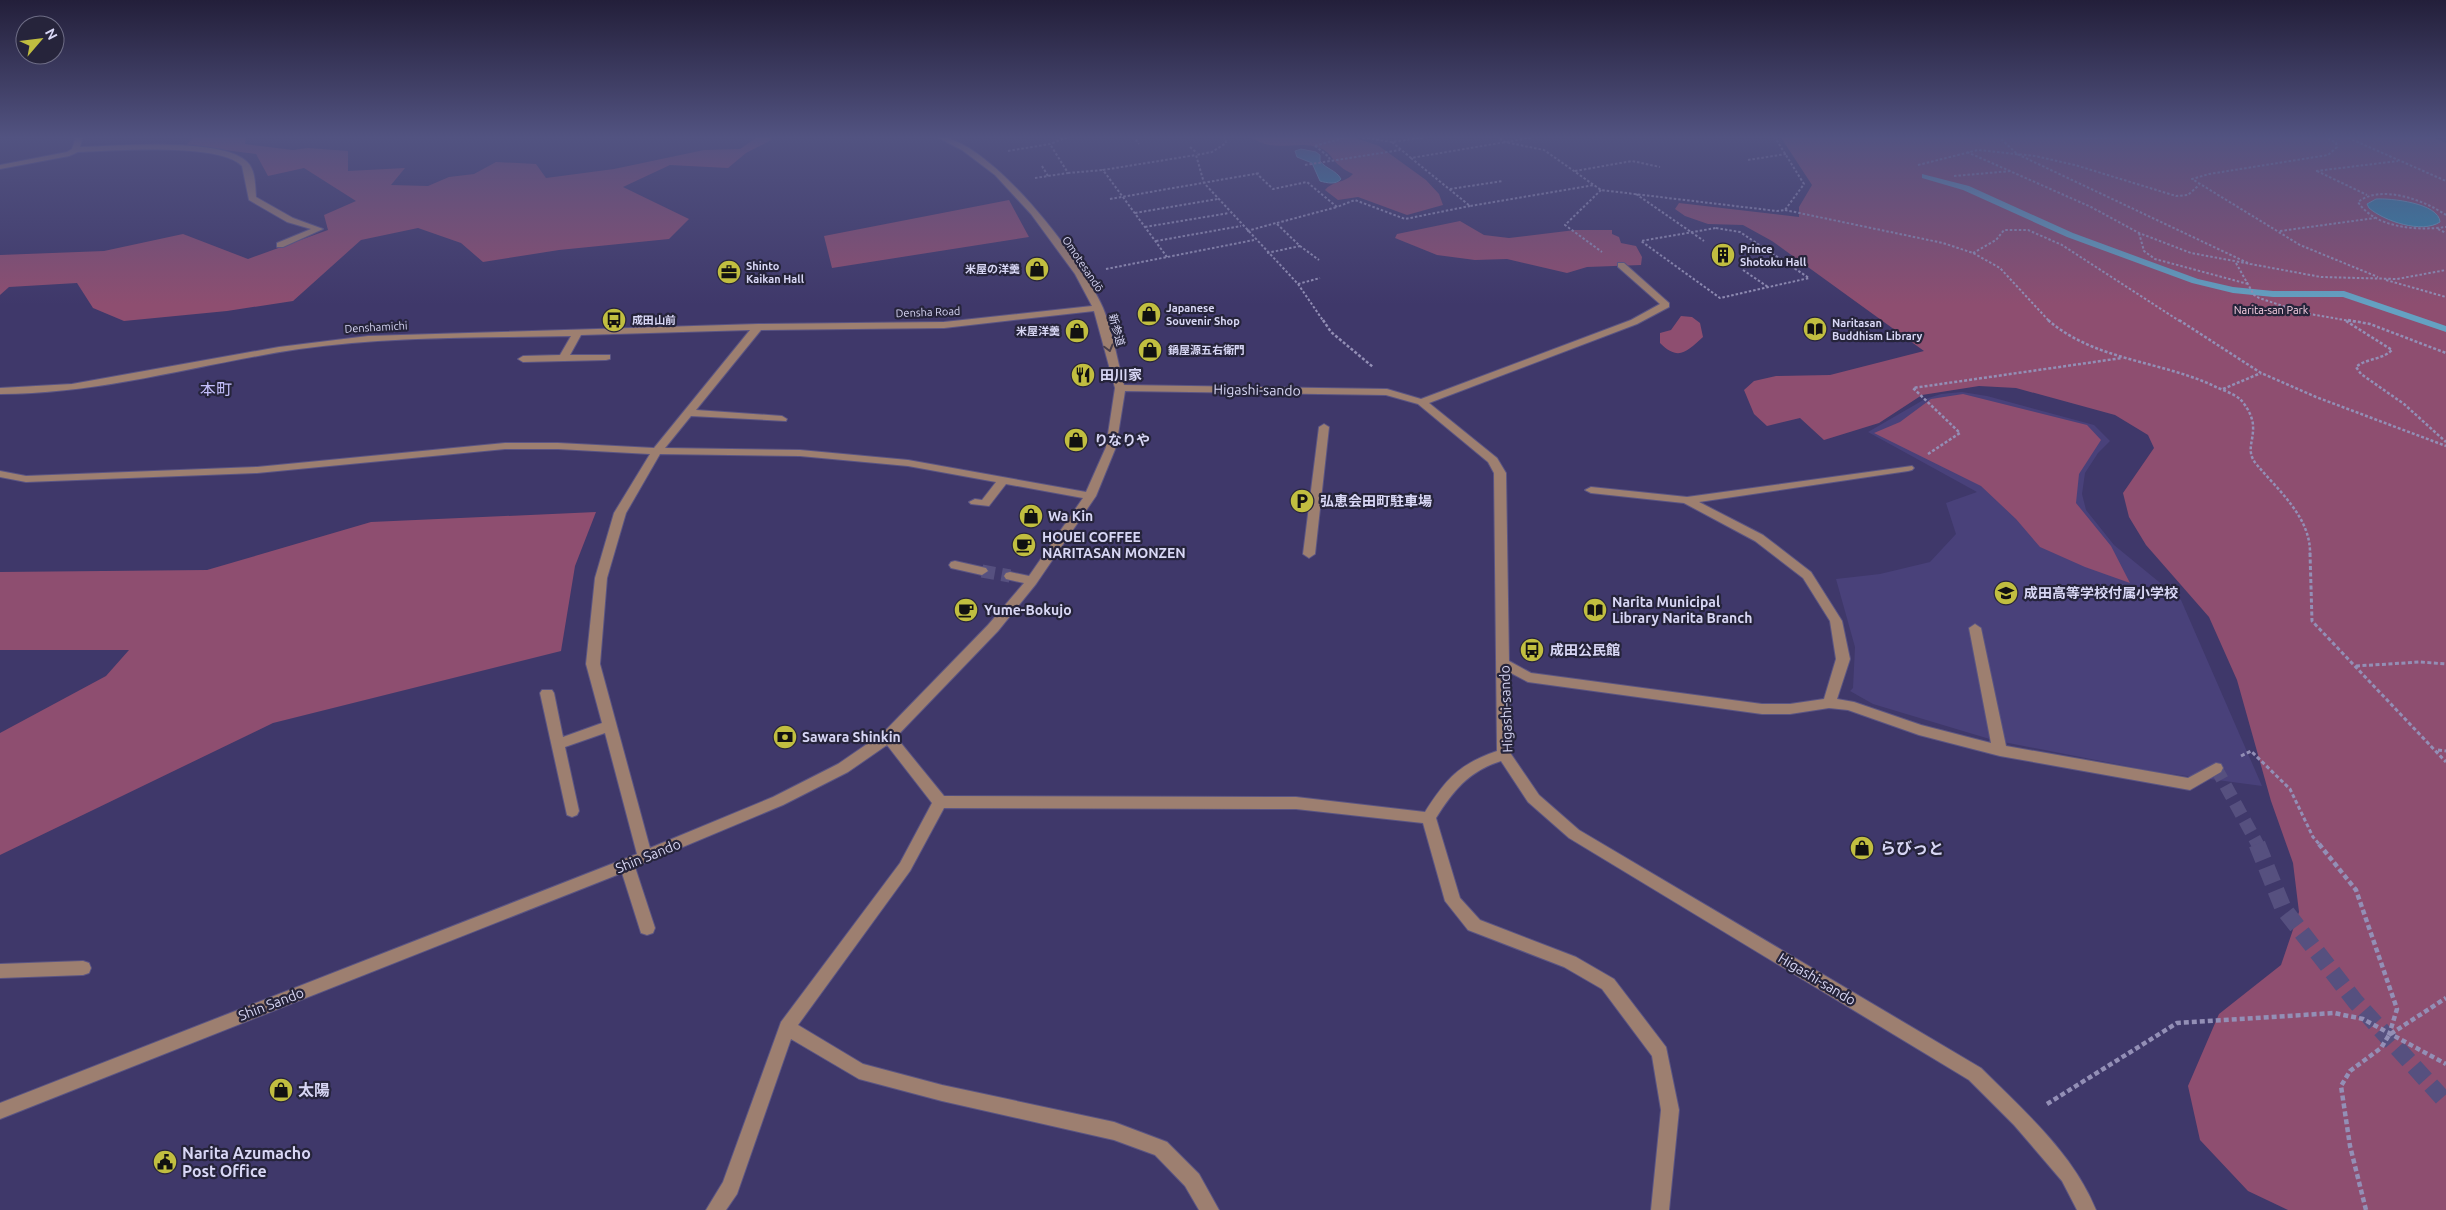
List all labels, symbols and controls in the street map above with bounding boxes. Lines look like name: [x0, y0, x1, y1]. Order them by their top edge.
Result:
north arrow: [15, 15, 65, 65]
text: N: [42, 26, 61, 42]
street label: Omotesandō: [1060, 234, 1106, 294]
building icon: Prince Shotoku Hall: [1710, 242, 1736, 268]
place label: Prince Shotoku Hall: [1740, 243, 1807, 268]
shop icon: 米屋の洋羹: [1024, 256, 1050, 282]
office icon: Shinto Kaikan Hall: [716, 259, 742, 285]
place label: Shinto Kaikan Hall: [746, 260, 805, 285]
place label: 米屋の洋羹: [965, 263, 1020, 275]
shop icon: Japanese Souvenir Shop: [1136, 301, 1162, 327]
place label: Japanese Souvenir Shop: [1166, 302, 1240, 327]
park label: Narita-san Park: [2234, 304, 2309, 316]
street label: Densha Road: [895, 305, 961, 319]
bus stop icon: 成田山前: [601, 307, 627, 333]
street label: 新参道: [1107, 313, 1127, 347]
place label: 成田山前: [632, 314, 676, 326]
library icon: Naritasan Buddhism Library: [1802, 316, 1828, 342]
place label: Naritasan Buddhism Library: [1832, 317, 1923, 342]
shop icon: 米屋洋羹: [1064, 318, 1090, 344]
street label: Denshamichi: [344, 319, 408, 335]
place label: 米屋洋羹: [1016, 325, 1060, 337]
shop icon: 鍋屋源五右衛門: [1137, 337, 1163, 363]
one-way arrow: [1103, 344, 1114, 353]
place label: 鍋屋源五右衛門: [1168, 344, 1245, 356]
restaurant icon: 田川家: [1070, 362, 1096, 388]
place label: 田川家: [1100, 367, 1142, 383]
district label: 本町: [200, 380, 232, 398]
street label: Higashi-sando: [1213, 381, 1301, 399]
shop icon: りなりや: [1063, 427, 1089, 453]
place label: りなりや: [1094, 432, 1150, 448]
parking icon: 弘恵会田町駐車場: [1289, 488, 1315, 514]
place label: 弘恵会田町駐車場: [1320, 493, 1432, 509]
shop icon: Wa Kin: [1018, 503, 1044, 529]
place label: Wa Kin: [1048, 508, 1093, 524]
place label: HOUEI COFFEE NARITASAN MONZEN: [1042, 529, 1186, 561]
cafe icon: HOUEI COFFEE NARITASAN MONZEN: [1011, 532, 1037, 558]
school or university icon: 成田高等学校付属小学校: [1993, 580, 2019, 606]
place label: 成田高等学校付属小学校: [2024, 585, 2178, 601]
place label: Narita Municipal Library Narita Branch: [1612, 594, 1752, 626]
cafe icon: Yume-Bokujo: [953, 597, 979, 623]
library icon: Narita Municipal Library Narita Branch: [1582, 597, 1608, 623]
place label: Yume-Bokujo: [984, 602, 1072, 618]
bus stop icon: 成田公民館: [1519, 637, 1545, 663]
place label: 成田公民館: [1550, 642, 1620, 658]
street label: Higashi-sando: [1496, 665, 1516, 753]
bank icon: Sawara Shinkin: [772, 724, 798, 750]
place label: Sawara Shinkin: [802, 729, 901, 745]
shop icon: らびっと: [1849, 835, 1875, 861]
street label: Shin Sando: [613, 836, 683, 876]
place label: らびっと: [1880, 839, 1944, 857]
street label: Higashi-sando: [1775, 950, 1859, 1008]
street label: Shin Sando: [236, 984, 306, 1024]
shop icon: 太陽: [268, 1077, 294, 1103]
place label: 太陽: [298, 1081, 330, 1099]
place label: Narita Azumacho Post Office: [182, 1144, 311, 1180]
public building icon: Narita Azumacho Post Office: [152, 1149, 178, 1175]

